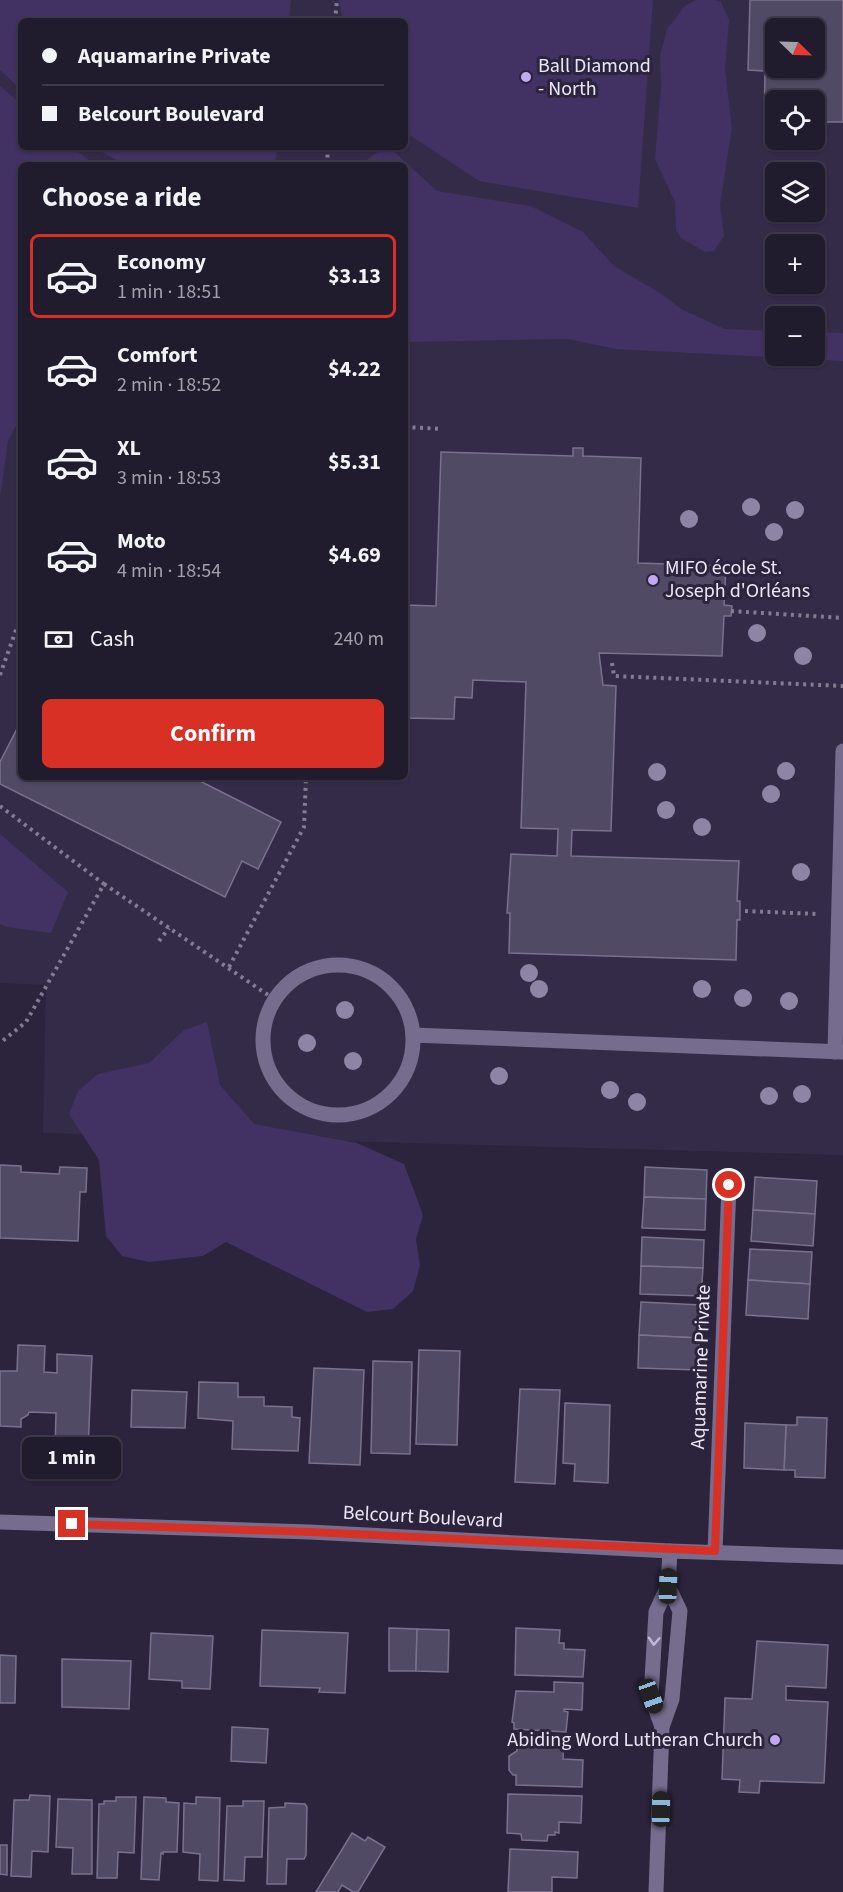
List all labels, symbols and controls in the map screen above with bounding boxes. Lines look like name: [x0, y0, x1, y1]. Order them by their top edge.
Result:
north arrow: [765, 18, 825, 78]
map controls: [765, 18, 825, 366]
text: Aquamarine Private: [78, 40, 271, 72]
place label: Ball Diamond - North: [538, 52, 651, 103]
marker: Ball Diamond - North: [519, 70, 533, 84]
button: locate: [765, 90, 825, 150]
text: Belcourt Boulevard: [78, 98, 264, 130]
button: layers: [765, 162, 825, 222]
text: Choose a ride: [42, 178, 202, 217]
button: +: [765, 234, 825, 294]
text: Economy: [117, 246, 206, 278]
icon: car: [45, 249, 99, 303]
text: $3.13: [328, 260, 381, 292]
text: 1 min · 18:51: [117, 278, 221, 306]
button: −: [765, 306, 825, 366]
text: Comfort: [117, 339, 198, 371]
icon: car: [45, 342, 99, 396]
text: $4.22: [328, 353, 381, 385]
text: 2 min · 18:52: [117, 371, 221, 399]
text: XL: [117, 432, 141, 464]
icon: car: [45, 435, 99, 489]
text: $5.31: [328, 446, 381, 478]
text: 3 min · 18:53: [117, 464, 221, 492]
text: Moto: [117, 525, 166, 557]
icon: car: [45, 528, 99, 582]
text: $4.69: [328, 539, 381, 571]
place label: MIFO école St. Joseph d'Orléans: [665, 554, 810, 605]
text: 4 min · 18:54: [117, 557, 221, 585]
marker: MIFO école St. Joseph d'Orléans: [646, 573, 660, 587]
icon: cash: [42, 623, 75, 656]
text: Cash: [90, 623, 135, 655]
text: 240 m: [334, 625, 384, 653]
button: Confirm: [42, 699, 384, 768]
route start: [715, 1171, 742, 1198]
street label: Aquamarine Private: [684, 1284, 718, 1450]
callout: 1 min: [22, 1437, 122, 1479]
text: 1 min: [47, 1444, 96, 1472]
street label: Belcourt Boulevard: [342, 1499, 504, 1535]
route end: [58, 1510, 85, 1537]
car: [658, 1568, 678, 1604]
one-way arrow: [648, 1637, 661, 1646]
car: [636, 1676, 666, 1716]
place label: Abiding Word Lutheran Church: [507, 1726, 763, 1754]
marker: Abiding Word Lutheran Church: [768, 1733, 782, 1747]
car: [652, 1791, 670, 1827]

